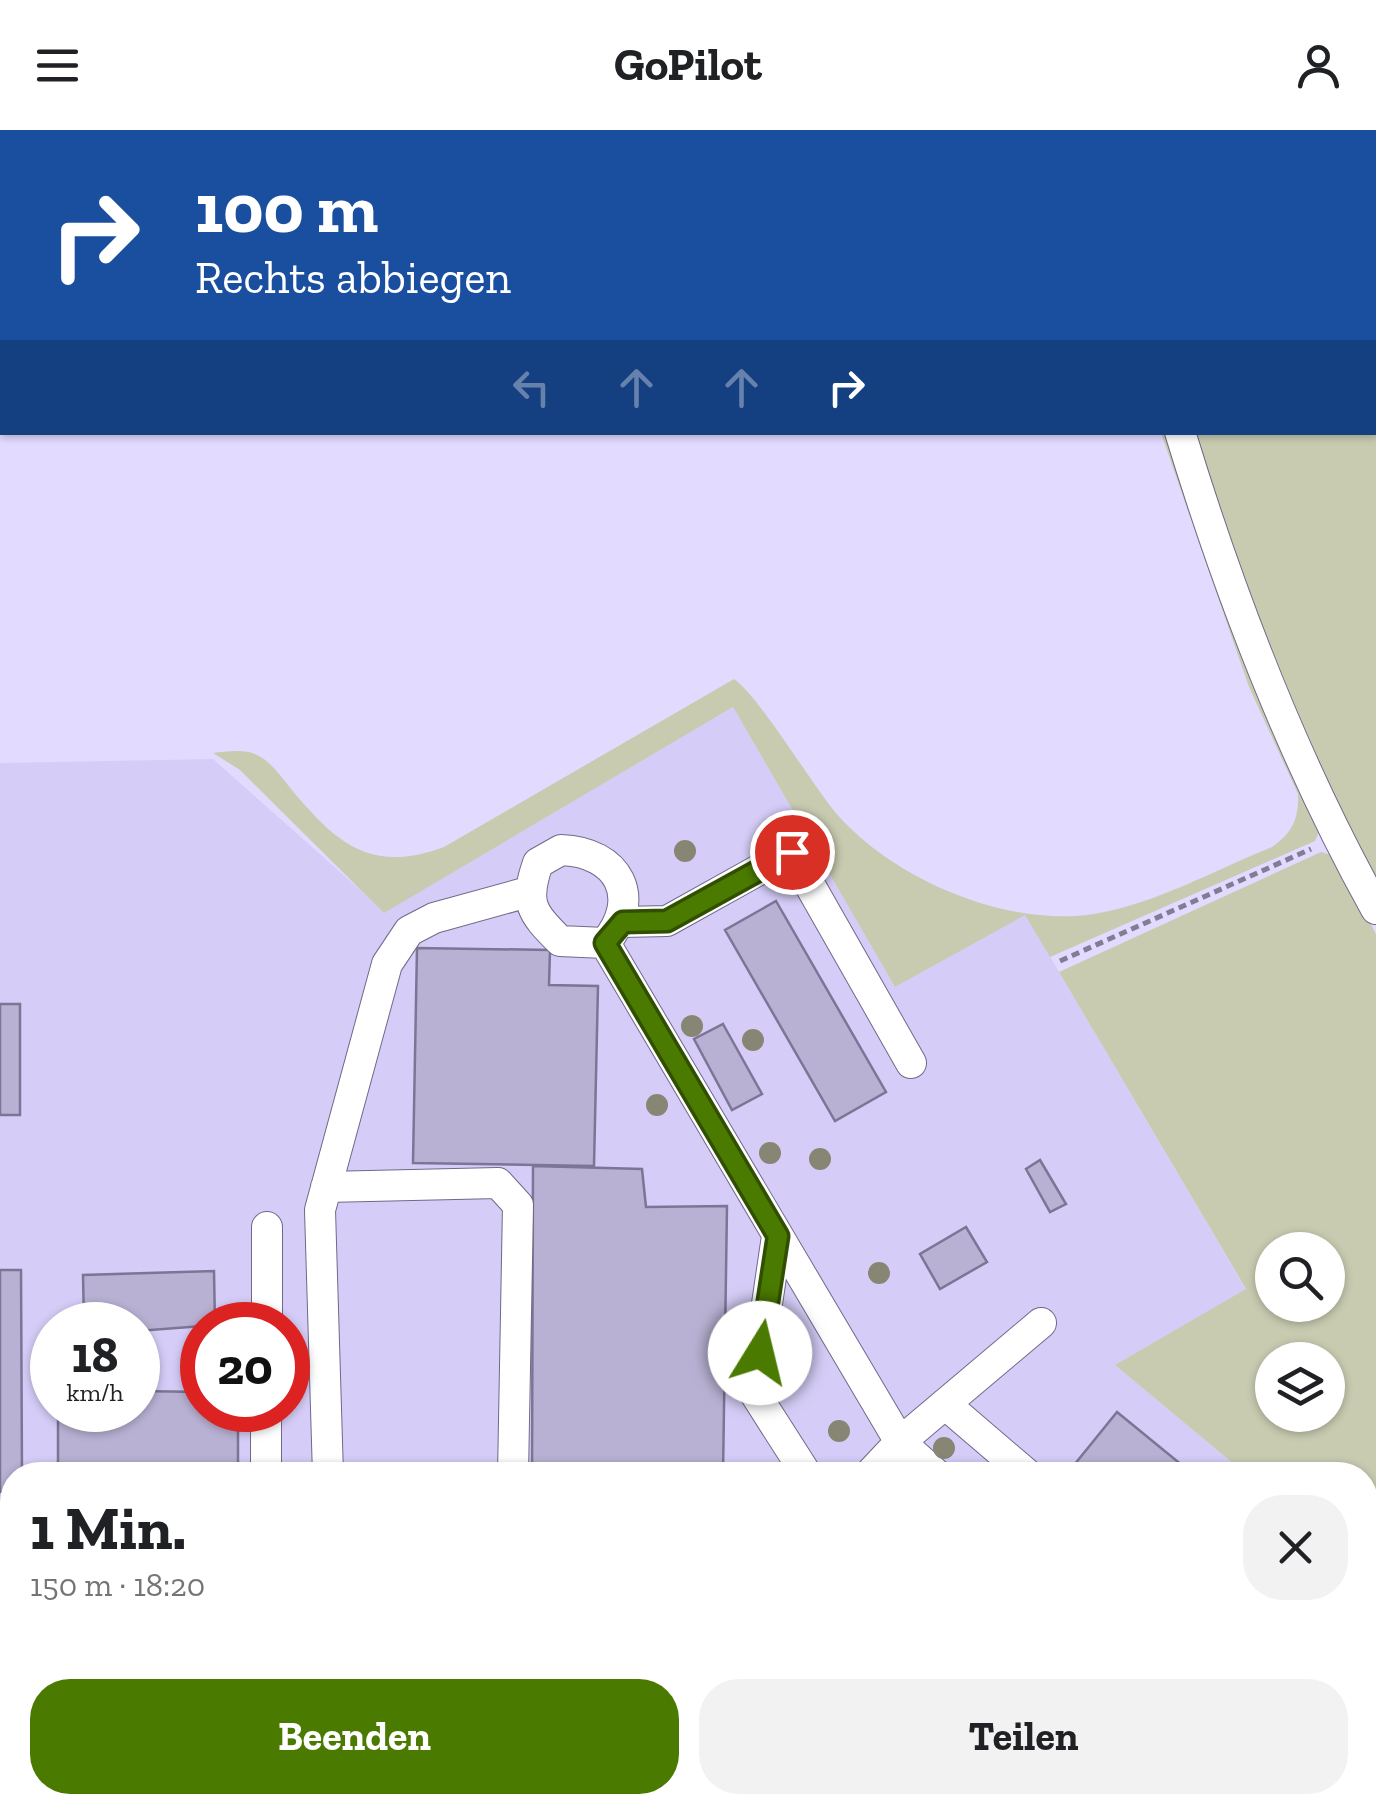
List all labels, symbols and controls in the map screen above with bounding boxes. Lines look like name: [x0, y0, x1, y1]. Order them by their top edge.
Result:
icon: menu: [30, 38, 85, 93]
text: GoPilot: [614, 38, 762, 92]
icon: person: [1291, 38, 1346, 93]
text: 100 m: [195, 166, 378, 250]
icon: right: [30, 170, 160, 300]
text: Rechts abbiegen: [195, 251, 511, 305]
icon: left: [504, 360, 559, 415]
icon: ahead: [609, 360, 664, 415]
icon: ahead: [714, 360, 769, 415]
icon: right: [819, 360, 874, 415]
pin: [750, 810, 835, 895]
icon: arrive: [765, 825, 820, 880]
map controls: [1255, 1232, 1345, 1432]
button: search: [1255, 1232, 1345, 1322]
position arrow: [708, 1301, 812, 1405]
speed limit sign: 20: [180, 1302, 310, 1432]
text: 18: [71, 1325, 119, 1385]
button: layers: [1255, 1342, 1345, 1432]
text: km/h: [66, 1377, 124, 1407]
text: 1 Min.: [30, 1492, 186, 1564]
button: close: [1243, 1495, 1348, 1600]
text: 150 m · 18:20: [30, 1566, 205, 1604]
button: Beenden: [30, 1679, 679, 1794]
button: Teilen: [699, 1679, 1348, 1794]

